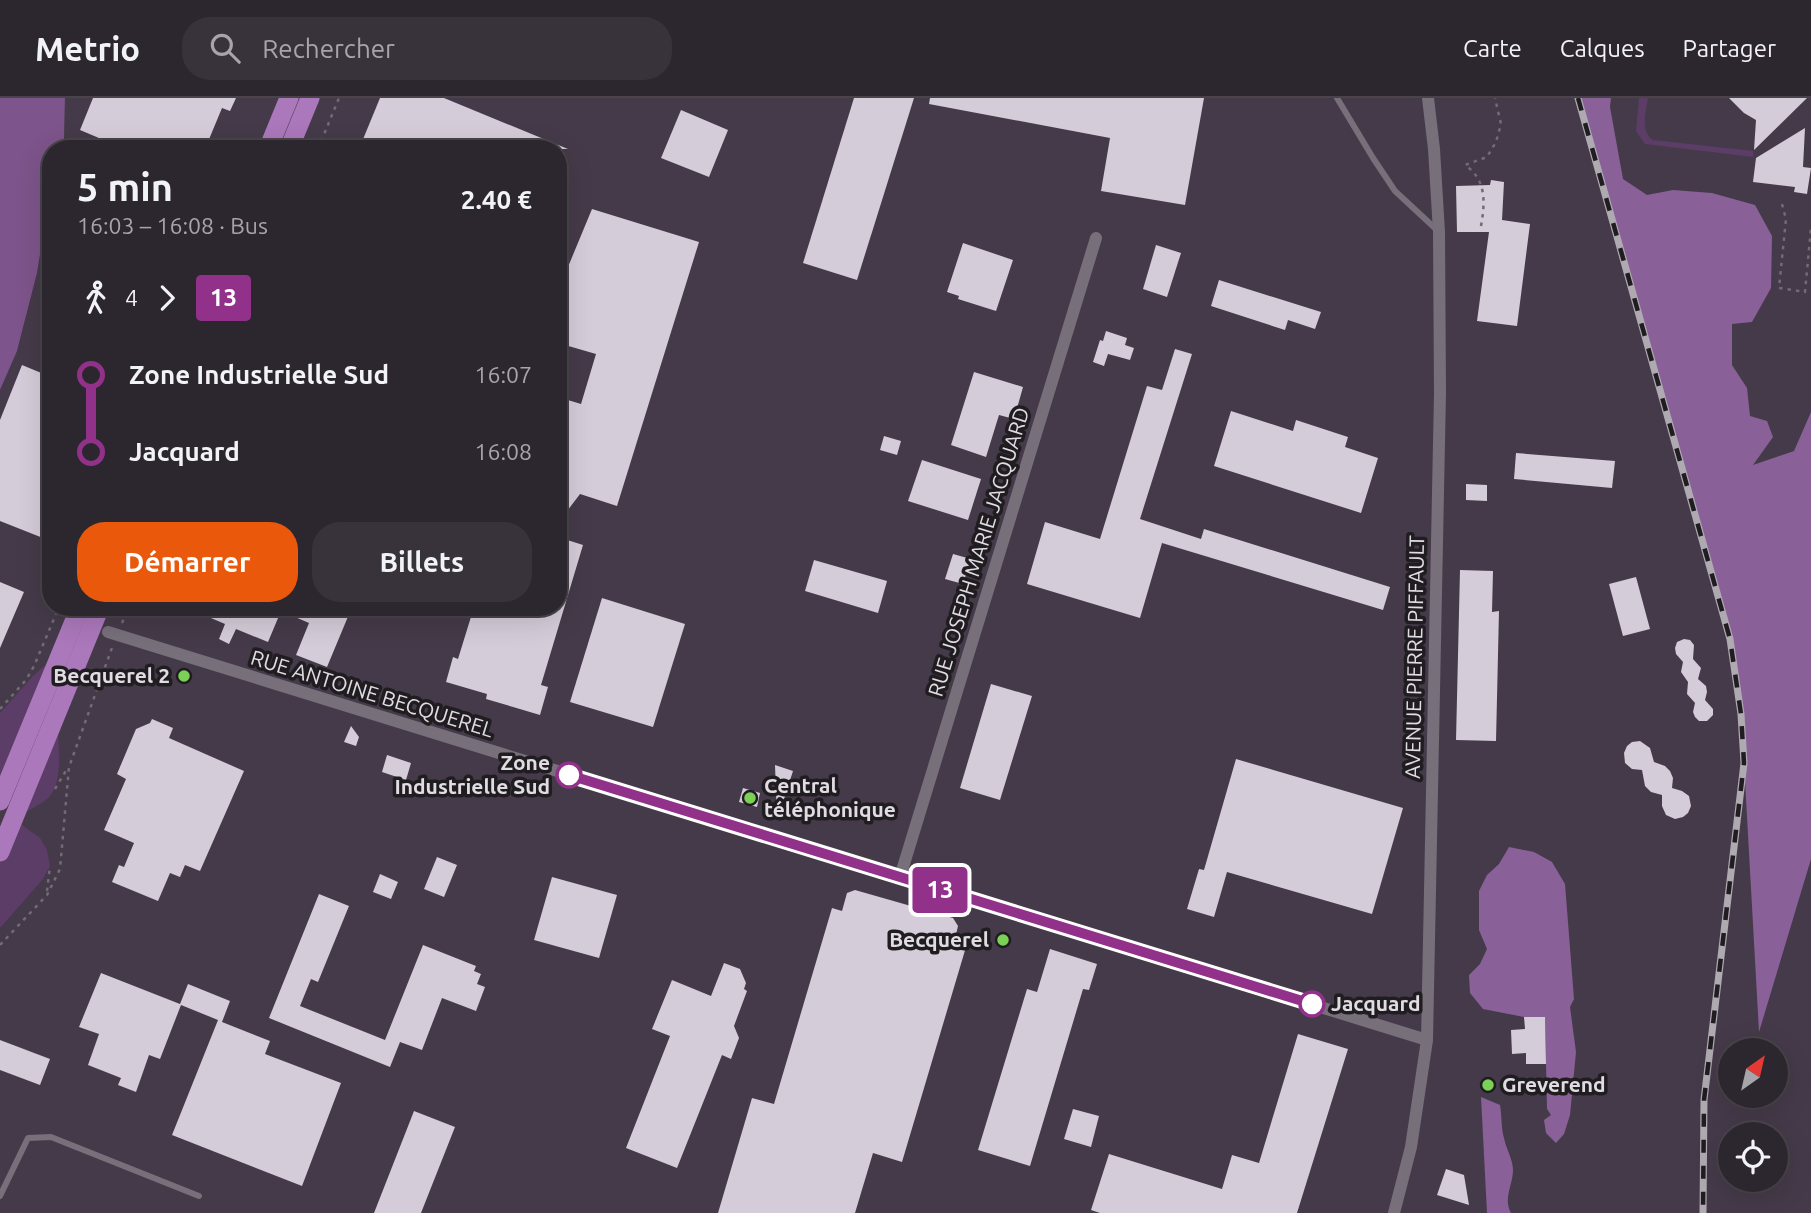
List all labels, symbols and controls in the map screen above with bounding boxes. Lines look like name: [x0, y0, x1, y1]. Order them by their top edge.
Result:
search box: [182, 17, 672, 80]
icon: search: [206, 29, 244, 67]
text: Metrio: [35, 30, 140, 67]
text: Rechercher: [262, 34, 395, 63]
text: Carte: [1463, 35, 1522, 62]
text: Calques: [1560, 35, 1645, 62]
text: Partager: [1683, 35, 1776, 62]
text: 5 min: [77, 166, 173, 208]
text: 2.40 €: [461, 185, 532, 214]
text: 16:03 – 16:08 · Bus: [77, 213, 268, 238]
icon: walk: [77, 279, 115, 317]
icon: forward: [148, 279, 186, 317]
text: 13: [210, 284, 237, 311]
text: 4: [125, 285, 138, 310]
text: Zone Industrielle Sud: [129, 360, 389, 389]
text: 16:07: [474, 362, 532, 387]
street label: RUE JOSEPH MARIE JACQUARD: [923, 404, 1034, 699]
text: Jacquard: [129, 437, 240, 466]
text: 16:08: [474, 439, 532, 464]
button: Démarrer: [77, 522, 298, 602]
button: Billets: [312, 522, 532, 602]
street label: AVENUE PIERRE PIFFAULT: [1400, 535, 1428, 779]
street label: RUE ANTOINE BECQUEREL: [248, 645, 497, 742]
place label: Becquerel 2: [53, 663, 170, 687]
marker: Becquerel 2: [176, 668, 192, 684]
place label: Zone Industrielle Sud: [394, 750, 550, 798]
marker: Zone Industrielle Sud: [556, 762, 582, 788]
place label: Central téléphonique: [764, 773, 896, 821]
marker: Central téléphonique: [742, 790, 758, 806]
line badge: 13: [908, 867, 972, 913]
text: 13: [926, 876, 954, 903]
place label: Becquerel: [889, 927, 989, 951]
marker: Becquerel: [995, 932, 1011, 948]
marker: Jacquard: [1299, 991, 1325, 1017]
place label: Jacquard: [1331, 991, 1421, 1015]
north arrow: [1718, 1038, 1788, 1108]
map controls: [1718, 1038, 1788, 1192]
place label: Greverend: [1502, 1072, 1606, 1096]
marker: Greverend: [1480, 1077, 1496, 1093]
button: locate: [1718, 1122, 1788, 1192]

